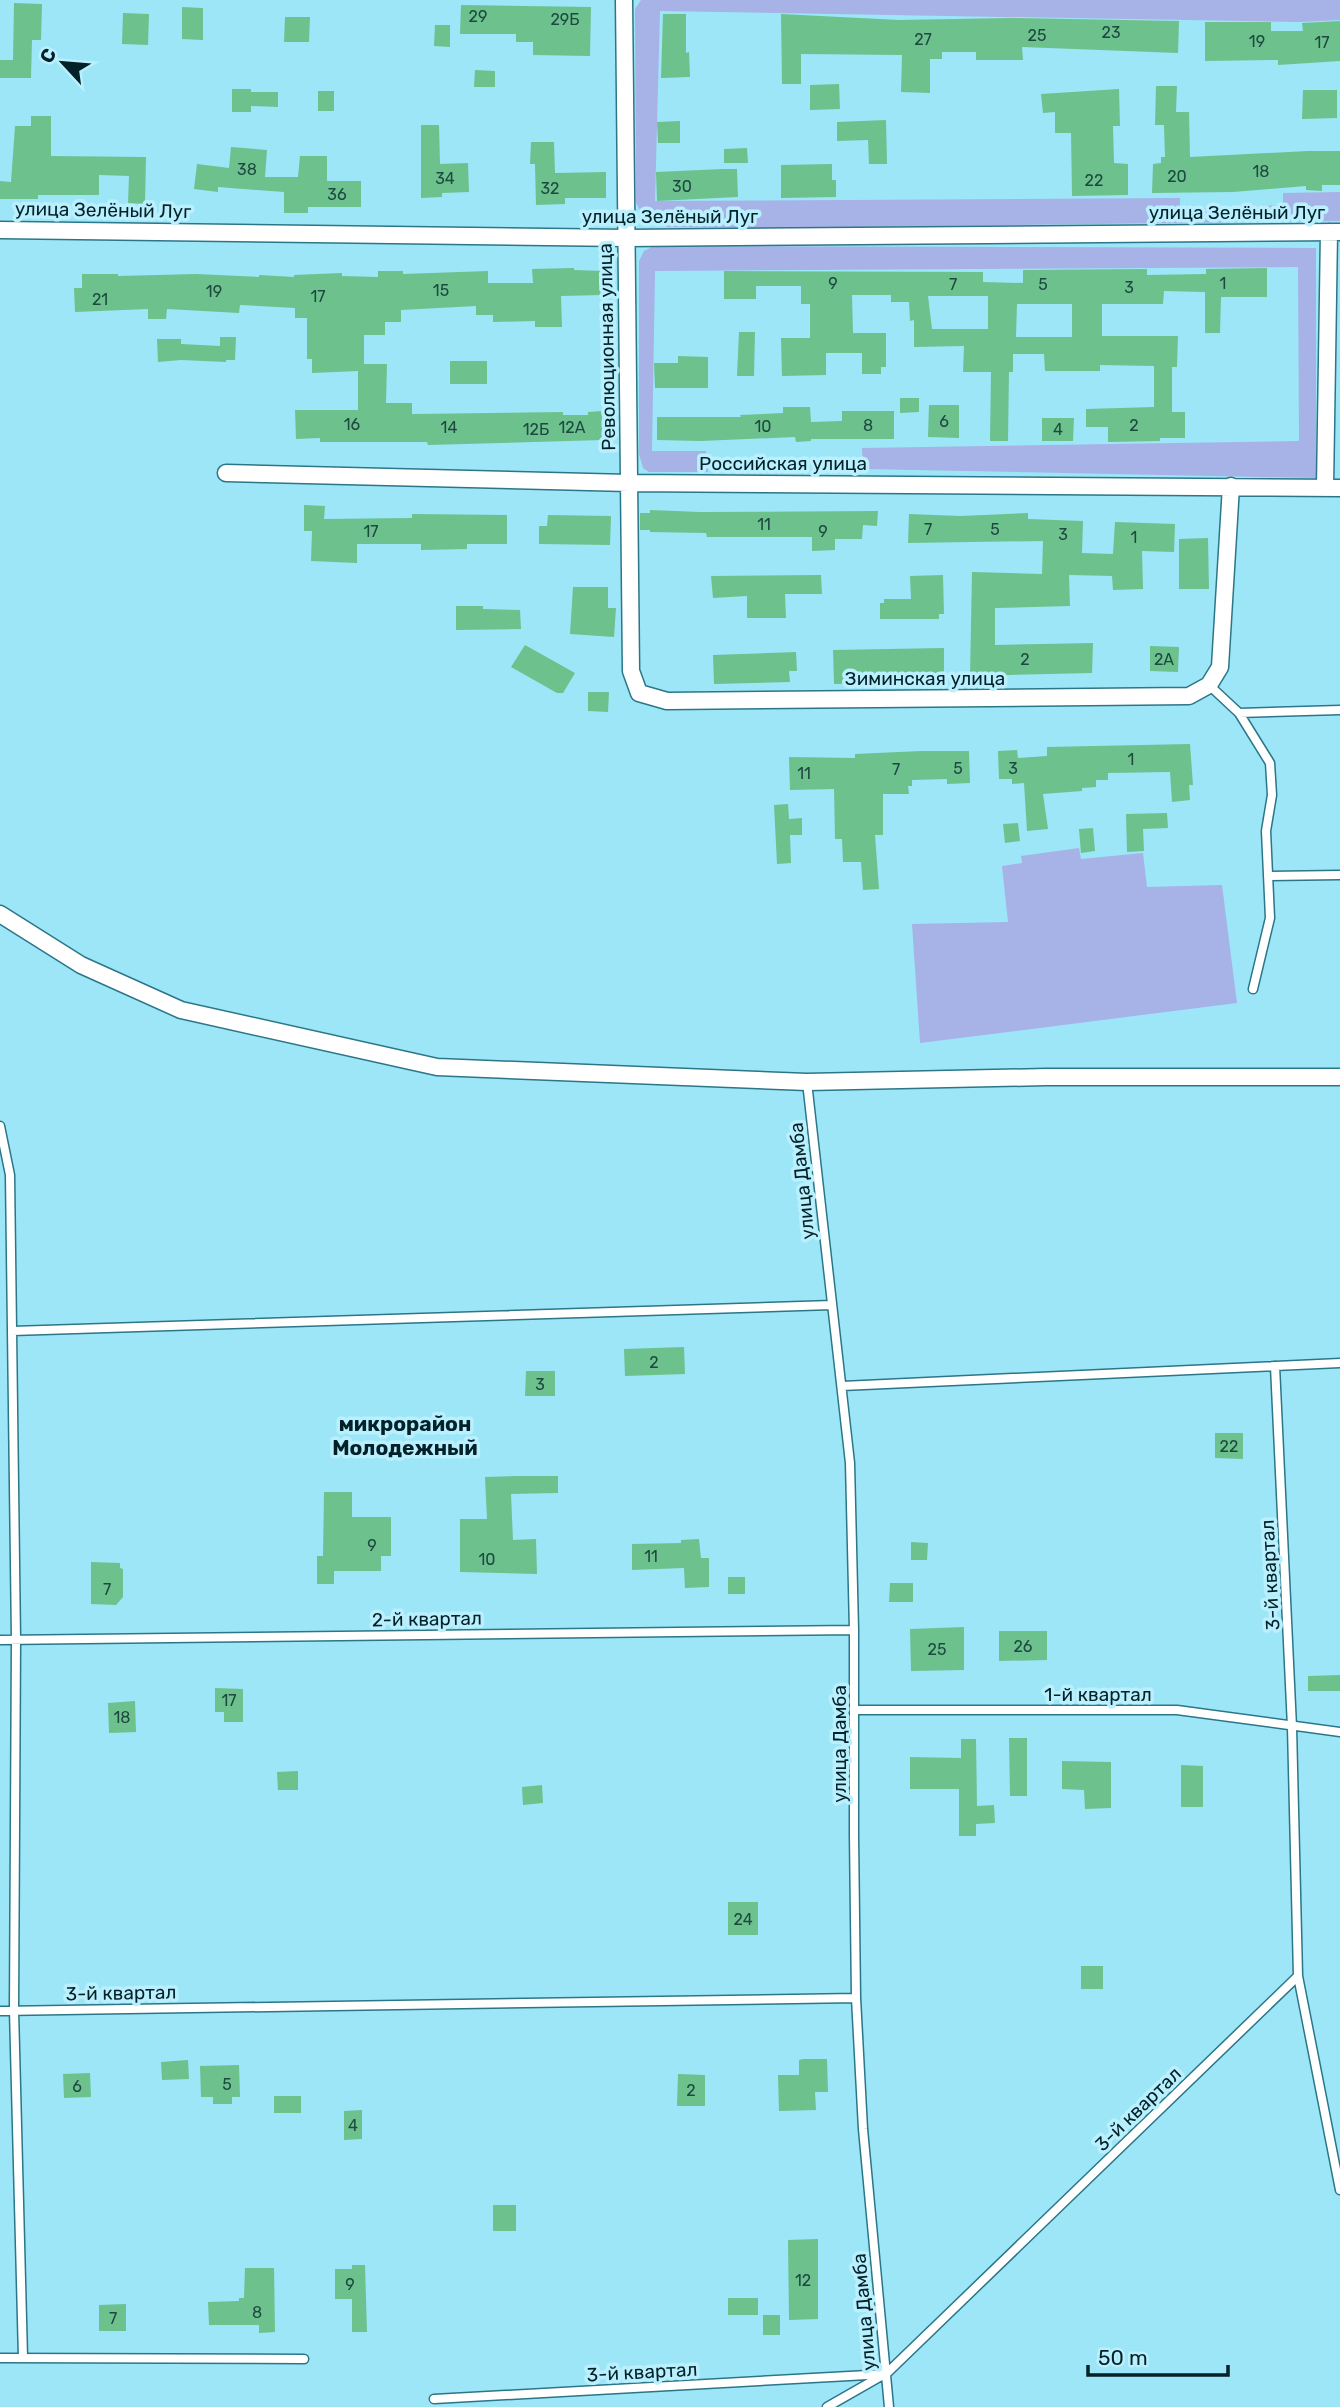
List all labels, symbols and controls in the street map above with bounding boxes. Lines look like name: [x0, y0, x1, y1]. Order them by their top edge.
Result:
house number: 29: [469, 7, 487, 26]
house number: 29Б: [550, 10, 580, 29]
house number: 23: [1101, 23, 1121, 42]
house number: 25: [1028, 26, 1046, 45]
north arrow: [28, 28, 98, 98]
house number: 27: [914, 30, 932, 49]
house number: 19: [1249, 32, 1265, 51]
house number: 17: [1314, 33, 1330, 52]
text: С: [35, 45, 61, 67]
house number: 38: [237, 160, 257, 179]
house number: 18: [1252, 162, 1270, 181]
house number: 20: [1167, 167, 1187, 186]
house number: 34: [435, 169, 455, 188]
house number: 22: [1085, 171, 1103, 190]
house number: 30: [672, 177, 692, 196]
house number: 32: [540, 179, 560, 198]
house number: 36: [327, 185, 347, 204]
street label: улица Зелёный Луг: [15, 197, 191, 223]
street label: улица Зелёный Луг: [1149, 201, 1325, 224]
street label: улица Зелёный Луг: [582, 205, 758, 228]
street label: Революционная улица: [594, 243, 620, 451]
house number: 9: [828, 274, 838, 293]
house number: 1: [1220, 274, 1226, 293]
house number: 7: [949, 275, 957, 294]
house number: 5: [1038, 275, 1048, 294]
house number: 3: [1124, 278, 1134, 297]
house number: 15: [433, 281, 449, 300]
house number: 19: [206, 282, 222, 301]
house number: 17: [310, 287, 326, 306]
house number: 21: [92, 290, 108, 309]
house number: 6: [939, 412, 949, 431]
house number: 16: [344, 415, 361, 434]
house number: 8: [863, 416, 873, 435]
house number: 2: [1129, 416, 1139, 435]
house number: 10: [754, 417, 772, 436]
house number: 14: [441, 418, 457, 437]
house number: 12А: [559, 418, 586, 437]
house number: 12Б: [523, 420, 549, 439]
house number: 4: [1053, 420, 1063, 439]
street label: Российская улица: [699, 452, 867, 475]
house number: 11: [757, 515, 771, 534]
house number: 7: [924, 520, 932, 539]
house number: 5: [990, 520, 1000, 539]
house number: 17: [363, 522, 379, 541]
house number: 9: [818, 522, 828, 541]
house number: 3: [1058, 525, 1068, 544]
house number: 1: [1131, 528, 1137, 547]
house number: 2: [1020, 650, 1030, 669]
house number: 2А: [1154, 650, 1174, 669]
street label: Зиминская улица: [845, 667, 1005, 690]
house number: 1: [1128, 750, 1134, 769]
house number: 5: [953, 759, 963, 778]
house number: 3: [1008, 759, 1018, 778]
house number: 7: [892, 760, 900, 779]
house number: 11: [797, 764, 811, 783]
street label: улица Дамба: [784, 1121, 820, 1241]
house number: 2: [649, 1353, 659, 1372]
house number: 3: [535, 1375, 545, 1394]
district label: микрорайон Молодежный: [332, 1411, 478, 1460]
house number: 22: [1220, 1437, 1238, 1456]
street label: 3-й квартал: [1256, 1519, 1284, 1631]
house number: 9: [367, 1536, 377, 1555]
house number: 11: [644, 1547, 658, 1566]
house number: 10: [478, 1550, 496, 1569]
house number: 7: [103, 1580, 111, 1599]
street label: 2-й квартал: [372, 1607, 482, 1631]
house number: 26: [1013, 1637, 1033, 1656]
house number: 25: [928, 1640, 946, 1659]
street label: 1-й квартал: [1044, 1683, 1152, 1706]
street label: улица Дамба: [828, 1685, 851, 1803]
house number: 17: [221, 1691, 237, 1710]
house number: 18: [113, 1708, 131, 1727]
house number: 24: [733, 1910, 753, 1929]
street label: 3-й квартал: [65, 1981, 177, 2005]
street label: 3-й квартал: [1090, 2062, 1186, 2156]
house number: 5: [222, 2075, 232, 2094]
house number: 6: [72, 2077, 82, 2096]
house number: 2: [686, 2081, 696, 2100]
house number: 4: [348, 2116, 358, 2135]
street label: улица Дамба: [847, 2252, 881, 2372]
house number: 12: [795, 2271, 811, 2290]
house number: 9: [345, 2275, 355, 2294]
house number: 8: [252, 2303, 262, 2322]
house number: 7: [109, 2309, 117, 2328]
scale bar: [1088, 2334, 1228, 2378]
text: 50 m: [1098, 2345, 1148, 2370]
street label: 3-й квартал: [586, 2358, 698, 2386]

